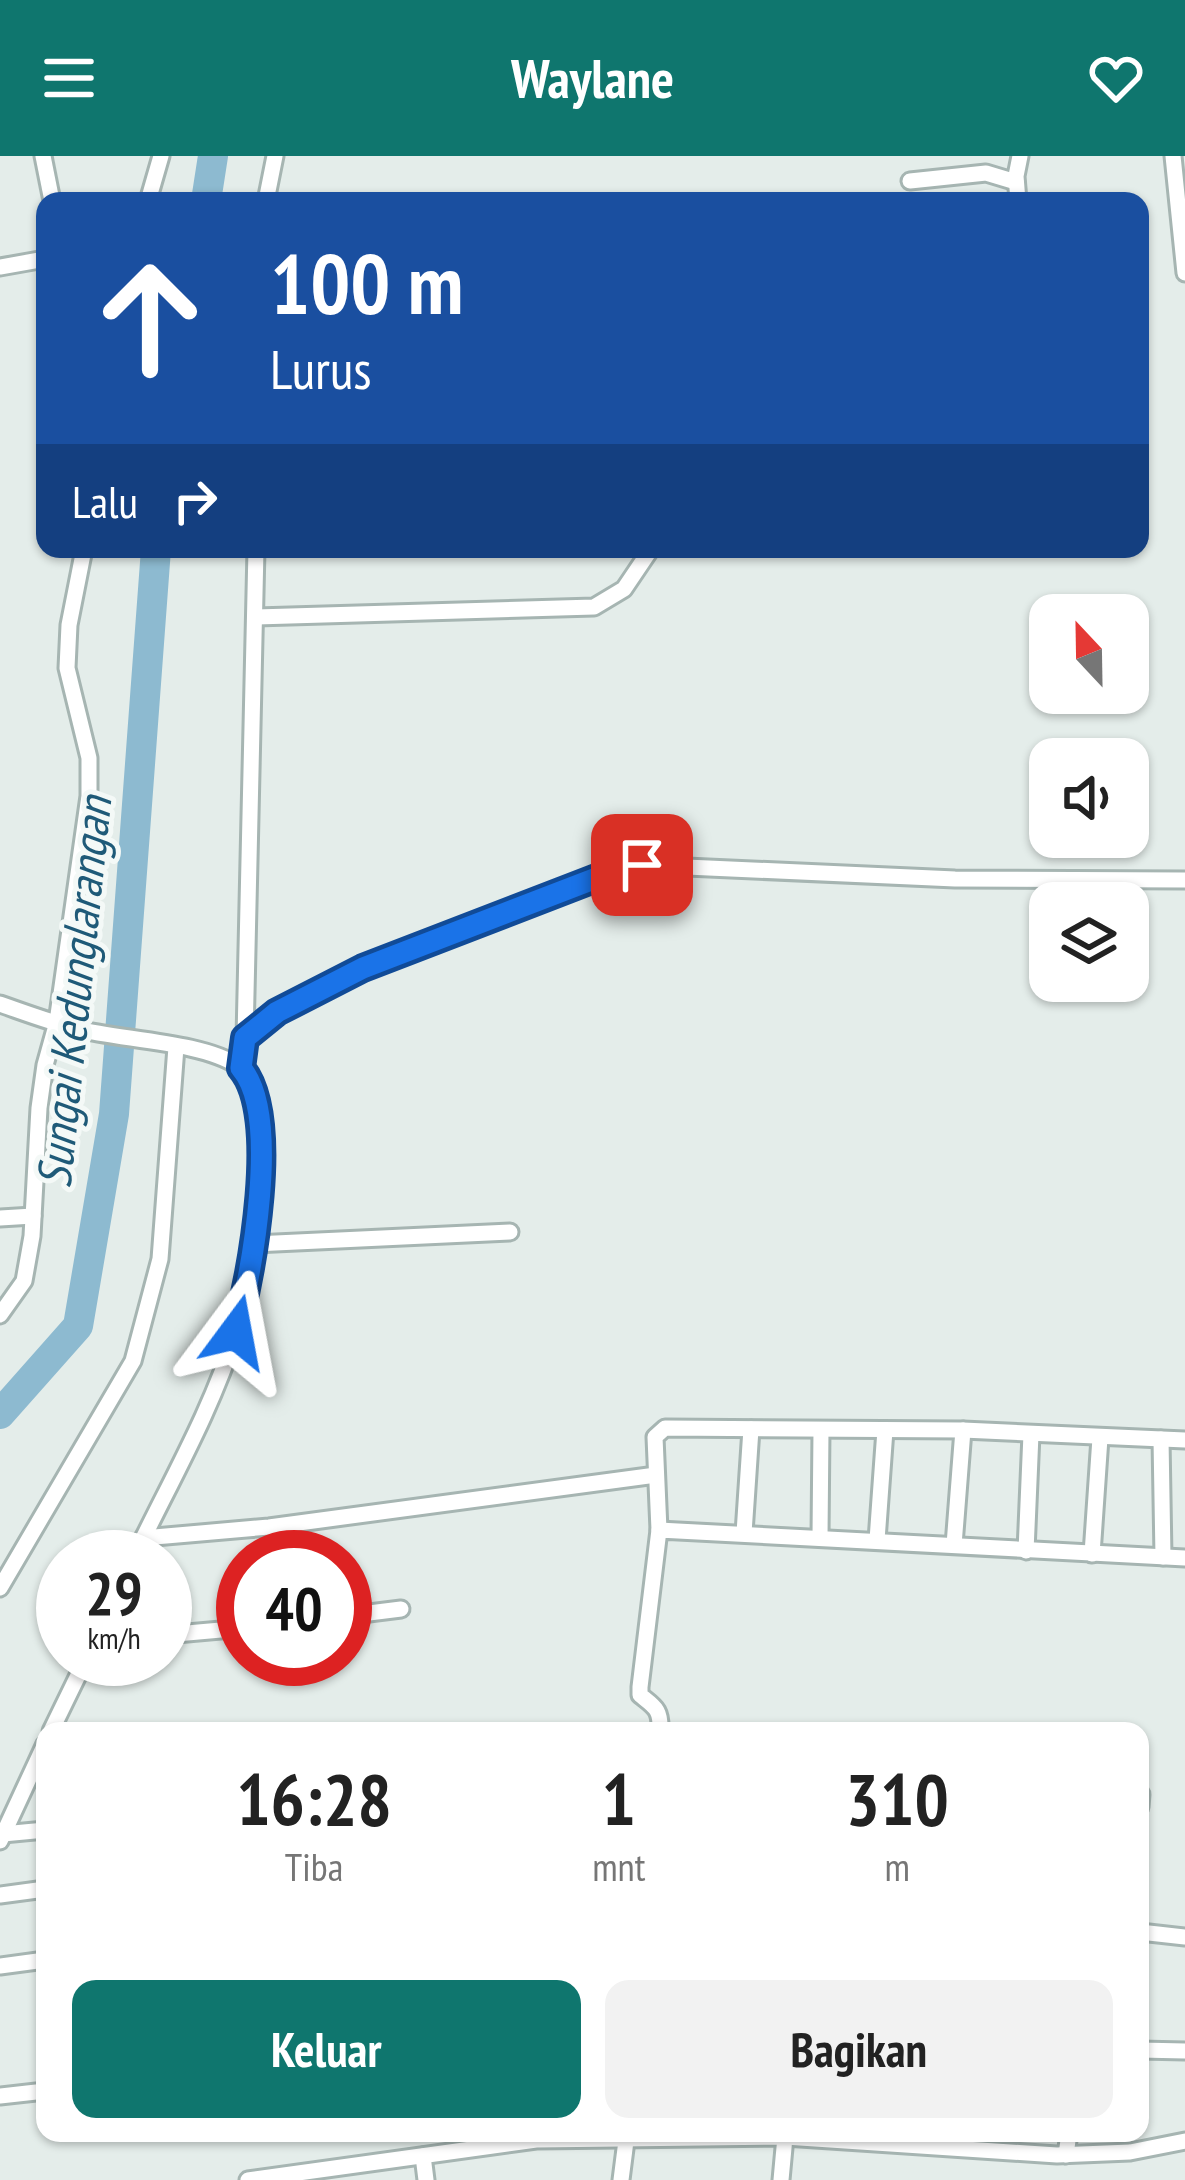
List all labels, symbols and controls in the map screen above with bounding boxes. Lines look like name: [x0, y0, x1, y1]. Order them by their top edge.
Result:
text: Waylane: [511, 43, 674, 113]
icon: menu: [36, 45, 102, 111]
icon: heart: [1083, 45, 1149, 111]
text: 100 m: [270, 228, 463, 337]
icon: ahead: [72, 240, 228, 396]
text: Lurus: [270, 334, 372, 404]
icon: right: [162, 468, 228, 534]
text: Lalu: [72, 472, 138, 530]
north arrow: [1029, 594, 1149, 714]
map controls: [1029, 594, 1149, 1002]
button: sound: [1029, 738, 1149, 858]
water label: Sungai Kedunglarangan: [22, 791, 125, 1191]
pin: [591, 814, 693, 916]
icon: arrive: [609, 832, 675, 898]
button: layers: [1029, 882, 1149, 1002]
position arrow: [173, 1269, 299, 1395]
speed limit sign: 40: [216, 1530, 372, 1686]
text: 29: [85, 1554, 143, 1632]
text: km/h: [87, 1618, 141, 1657]
text: 16:28: [236, 1752, 392, 1845]
text: 1: [602, 1752, 636, 1845]
text: 310: [846, 1752, 949, 1845]
text: Tiba: [285, 1841, 343, 1892]
text: mnt: [592, 1841, 645, 1892]
text: m: [884, 1841, 910, 1892]
button: Keluar: [72, 1980, 581, 2118]
button: Bagikan: [605, 1980, 1113, 2118]

